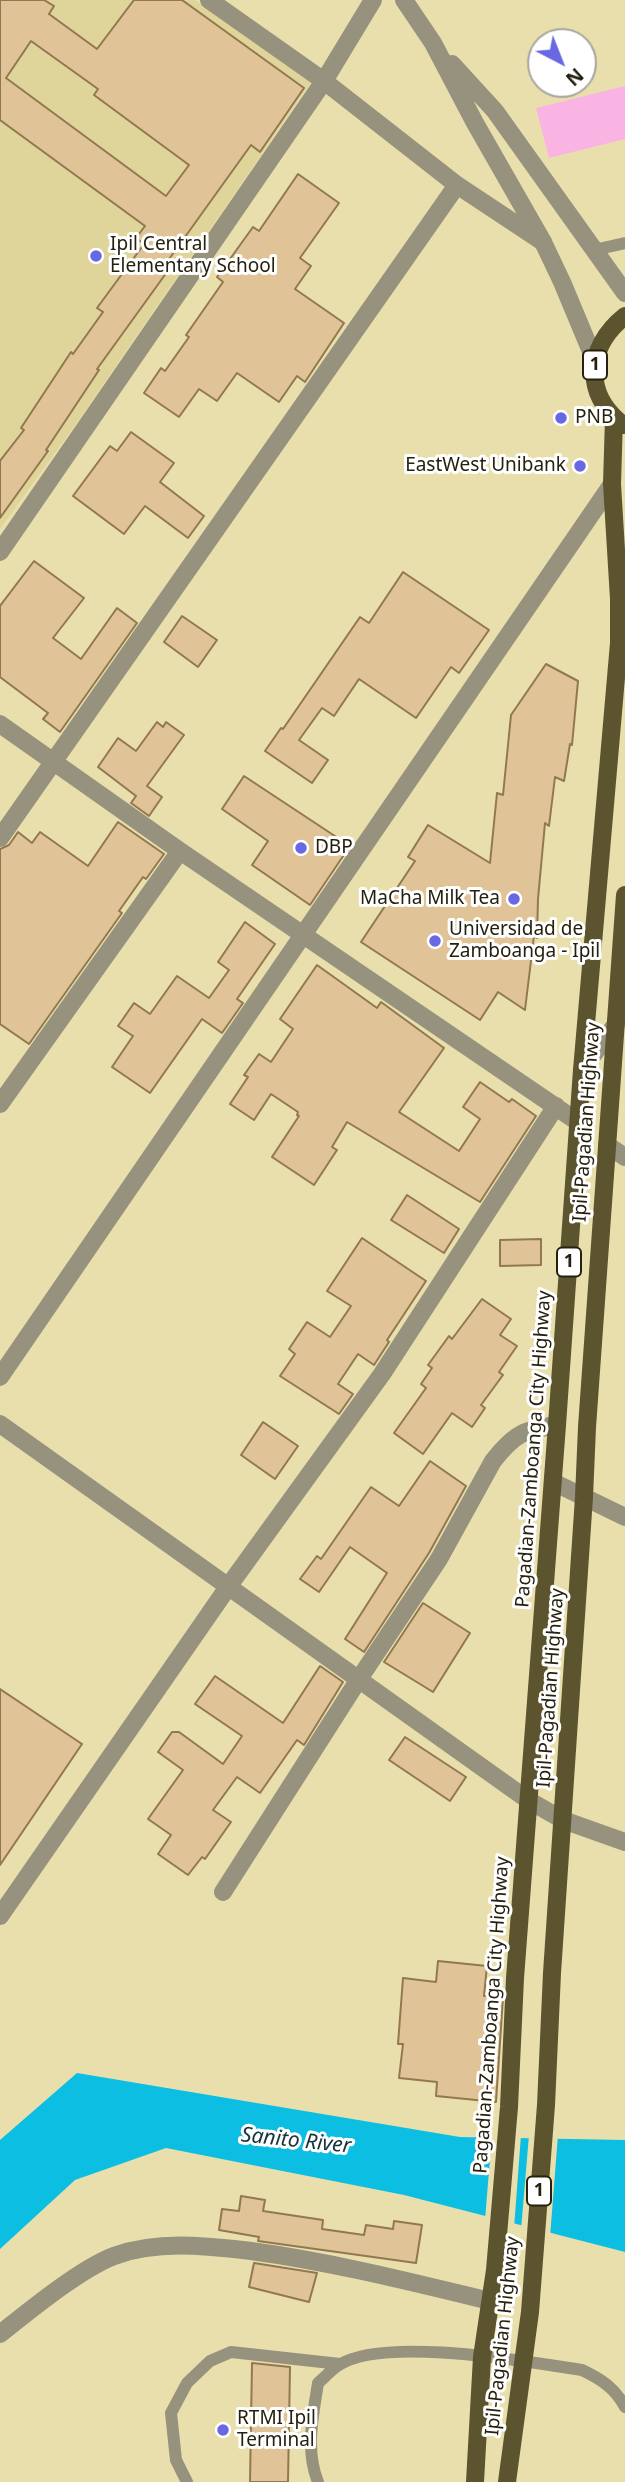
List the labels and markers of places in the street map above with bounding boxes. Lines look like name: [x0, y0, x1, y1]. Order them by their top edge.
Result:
place label: Ipil Central Elementary School: [110, 234, 276, 278]
marker: Ipil Central Elementary School: [88, 248, 104, 264]
place label: PNB: [575, 407, 613, 429]
marker: PNB: [553, 410, 569, 426]
place label: EastWest Unibank: [405, 455, 566, 477]
marker: EastWest Unibank: [572, 458, 588, 474]
place label: DBP: [315, 837, 353, 859]
marker: DBP: [293, 840, 309, 856]
place label: MaCha Milk Tea: [360, 888, 500, 910]
marker: MaCha Milk Tea: [506, 891, 522, 907]
place label: Universidad de Zamboanga - Ipil: [449, 919, 600, 963]
marker: Universidad de Zamboanga - Ipil: [427, 933, 443, 949]
place label: RTMI Ipil Terminal: [237, 2408, 316, 2452]
marker: RTMI Ipil Terminal: [215, 2422, 231, 2438]

